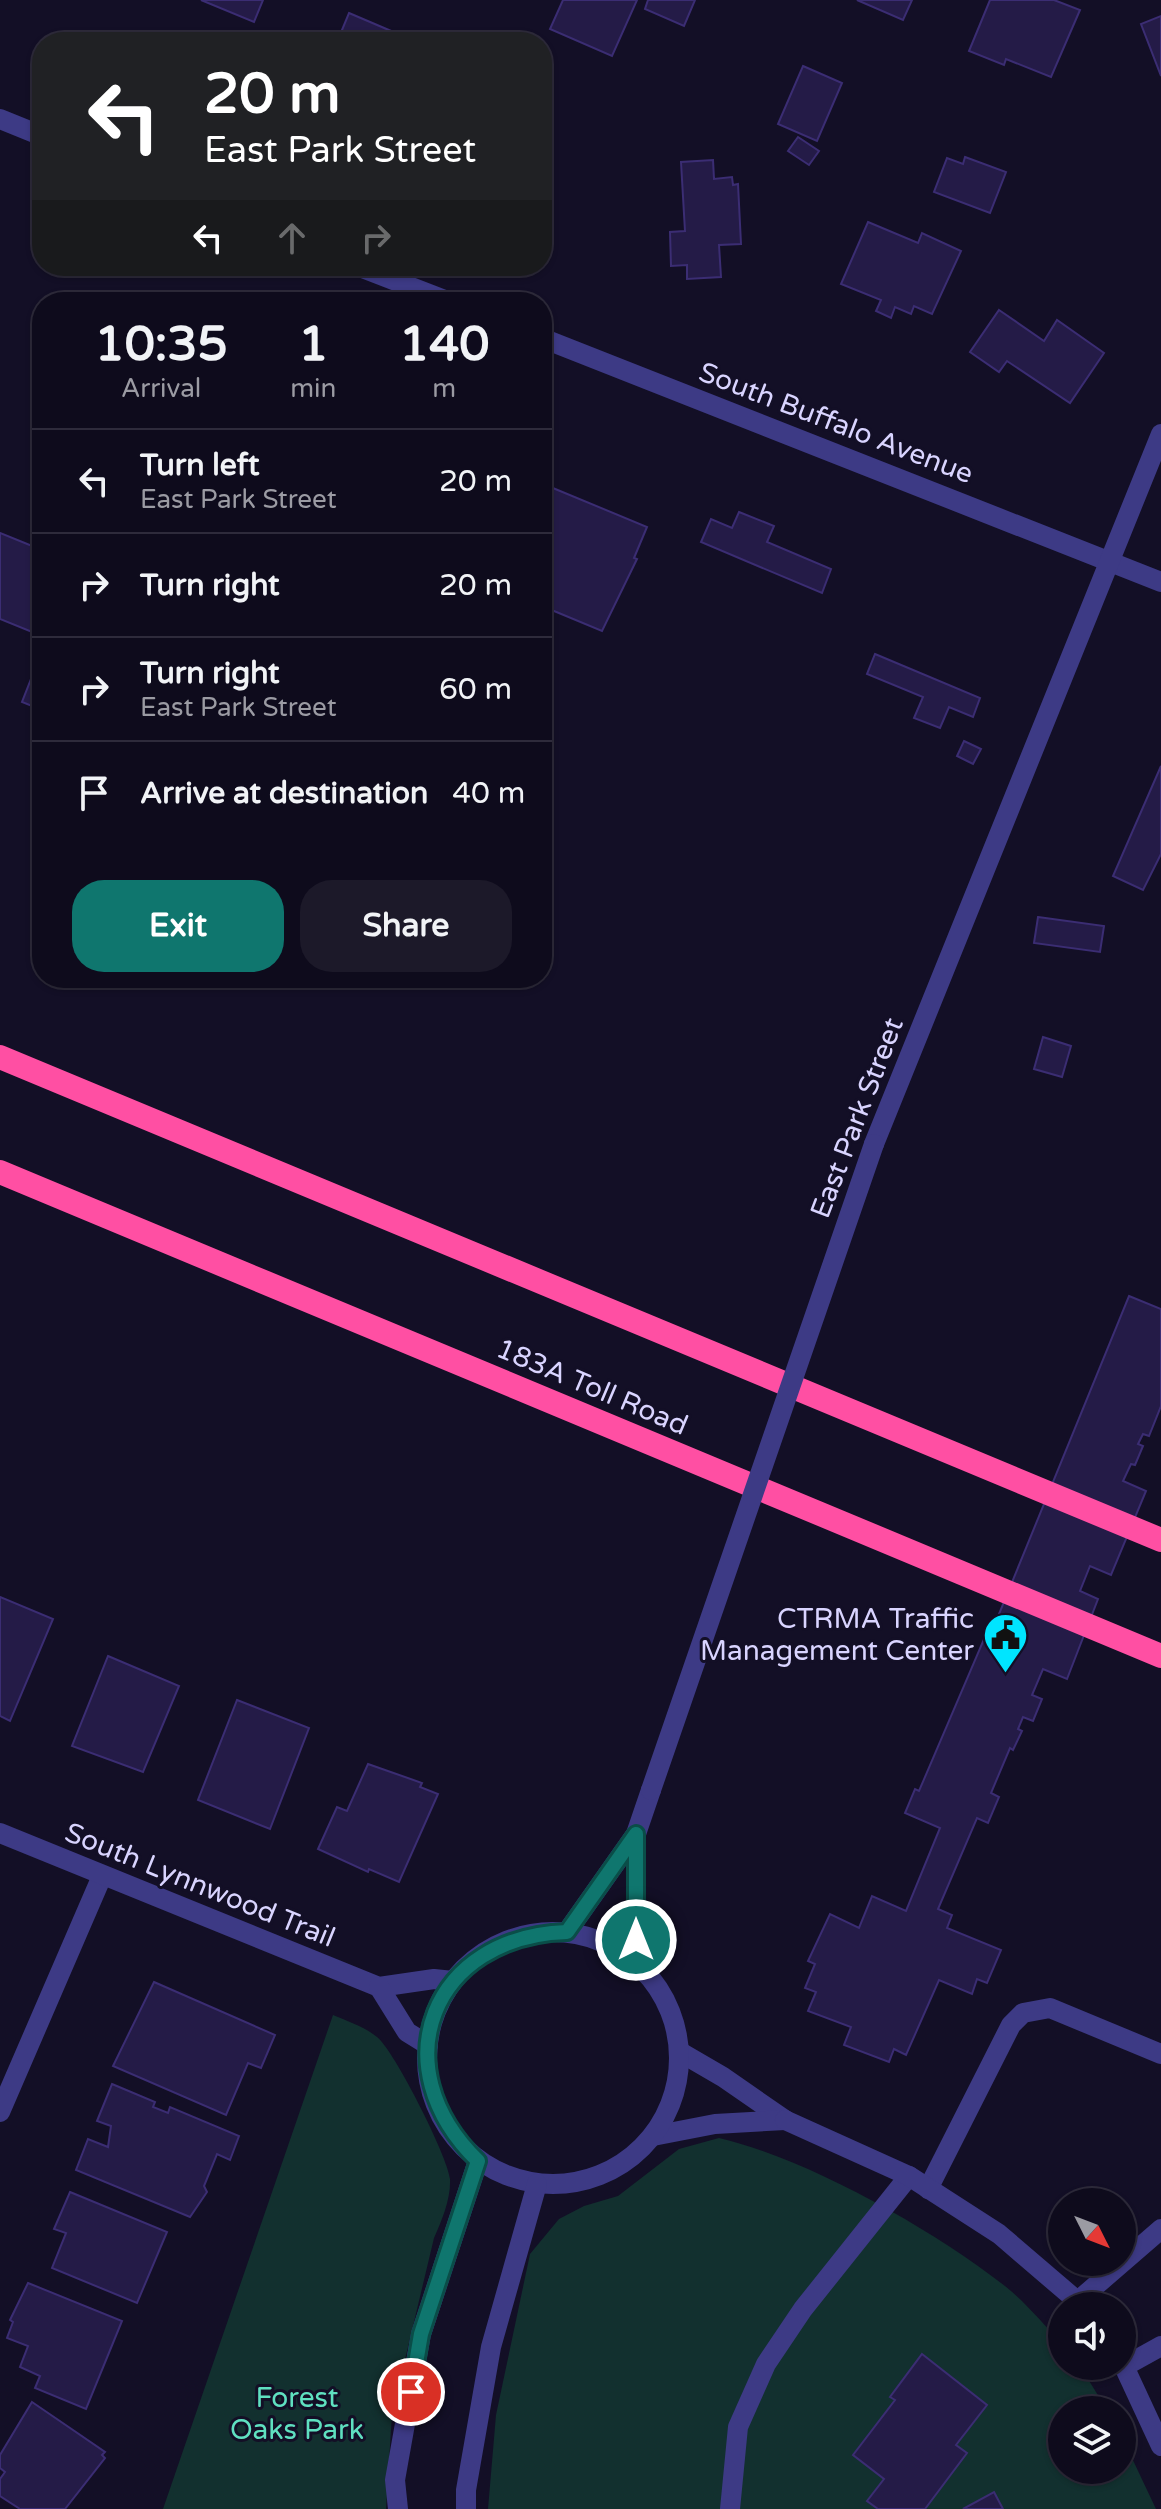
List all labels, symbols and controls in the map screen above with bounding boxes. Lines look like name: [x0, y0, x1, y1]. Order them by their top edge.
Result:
text: 20 m: [204, 61, 340, 128]
icon: left: [72, 64, 176, 168]
text: East Park Street: [204, 129, 476, 172]
icon: left: [186, 216, 230, 260]
icon: ahead: [270, 216, 314, 260]
icon: right: [354, 216, 398, 260]
text: 10:35: [95, 316, 228, 374]
text: 1: [298, 316, 328, 374]
text: 140: [399, 316, 489, 374]
street label: South Buffalo Avenue: [694, 355, 978, 491]
text: Arrival: [121, 373, 201, 404]
text: min: [290, 373, 336, 404]
text: m: [432, 373, 456, 404]
text: Turn left: [140, 447, 259, 484]
icon: left: [72, 459, 116, 503]
text: 20 m: [439, 463, 512, 500]
text: East Park Street: [140, 484, 337, 515]
icon: right: [72, 563, 116, 607]
text: Turn right: [140, 567, 280, 604]
text: 20 m: [439, 567, 512, 604]
text: Turn right: [140, 655, 280, 692]
icon: right: [72, 667, 116, 711]
text: 60 m: [439, 671, 512, 708]
text: East Park Street: [140, 692, 337, 723]
icon: arrive: [72, 771, 116, 815]
text: Arrive at destination: [140, 775, 428, 812]
text: 40 m: [452, 775, 525, 812]
button: Exit: [72, 880, 284, 972]
button: Share: [300, 880, 512, 972]
street label: East Park Street: [803, 1013, 911, 1223]
street label: 183A Toll Road: [491, 1331, 693, 1443]
place label: CTRMA Traffic Management Center: [700, 1602, 974, 1668]
public building icon: CTRMA Traffic Management Center: [981, 1611, 1029, 1674]
street label: South Lynnwood Trail: [60, 1815, 340, 1955]
position arrow: [594, 1898, 678, 1982]
north arrow: [1048, 2188, 1136, 2276]
map controls: [1048, 2188, 1136, 2484]
button: sound: [1048, 2292, 1136, 2380]
pin: [377, 2358, 445, 2426]
icon: arrive: [389, 2370, 433, 2414]
park label: Forest Oaks Park: [230, 2381, 364, 2447]
button: layers: [1048, 2396, 1136, 2484]

